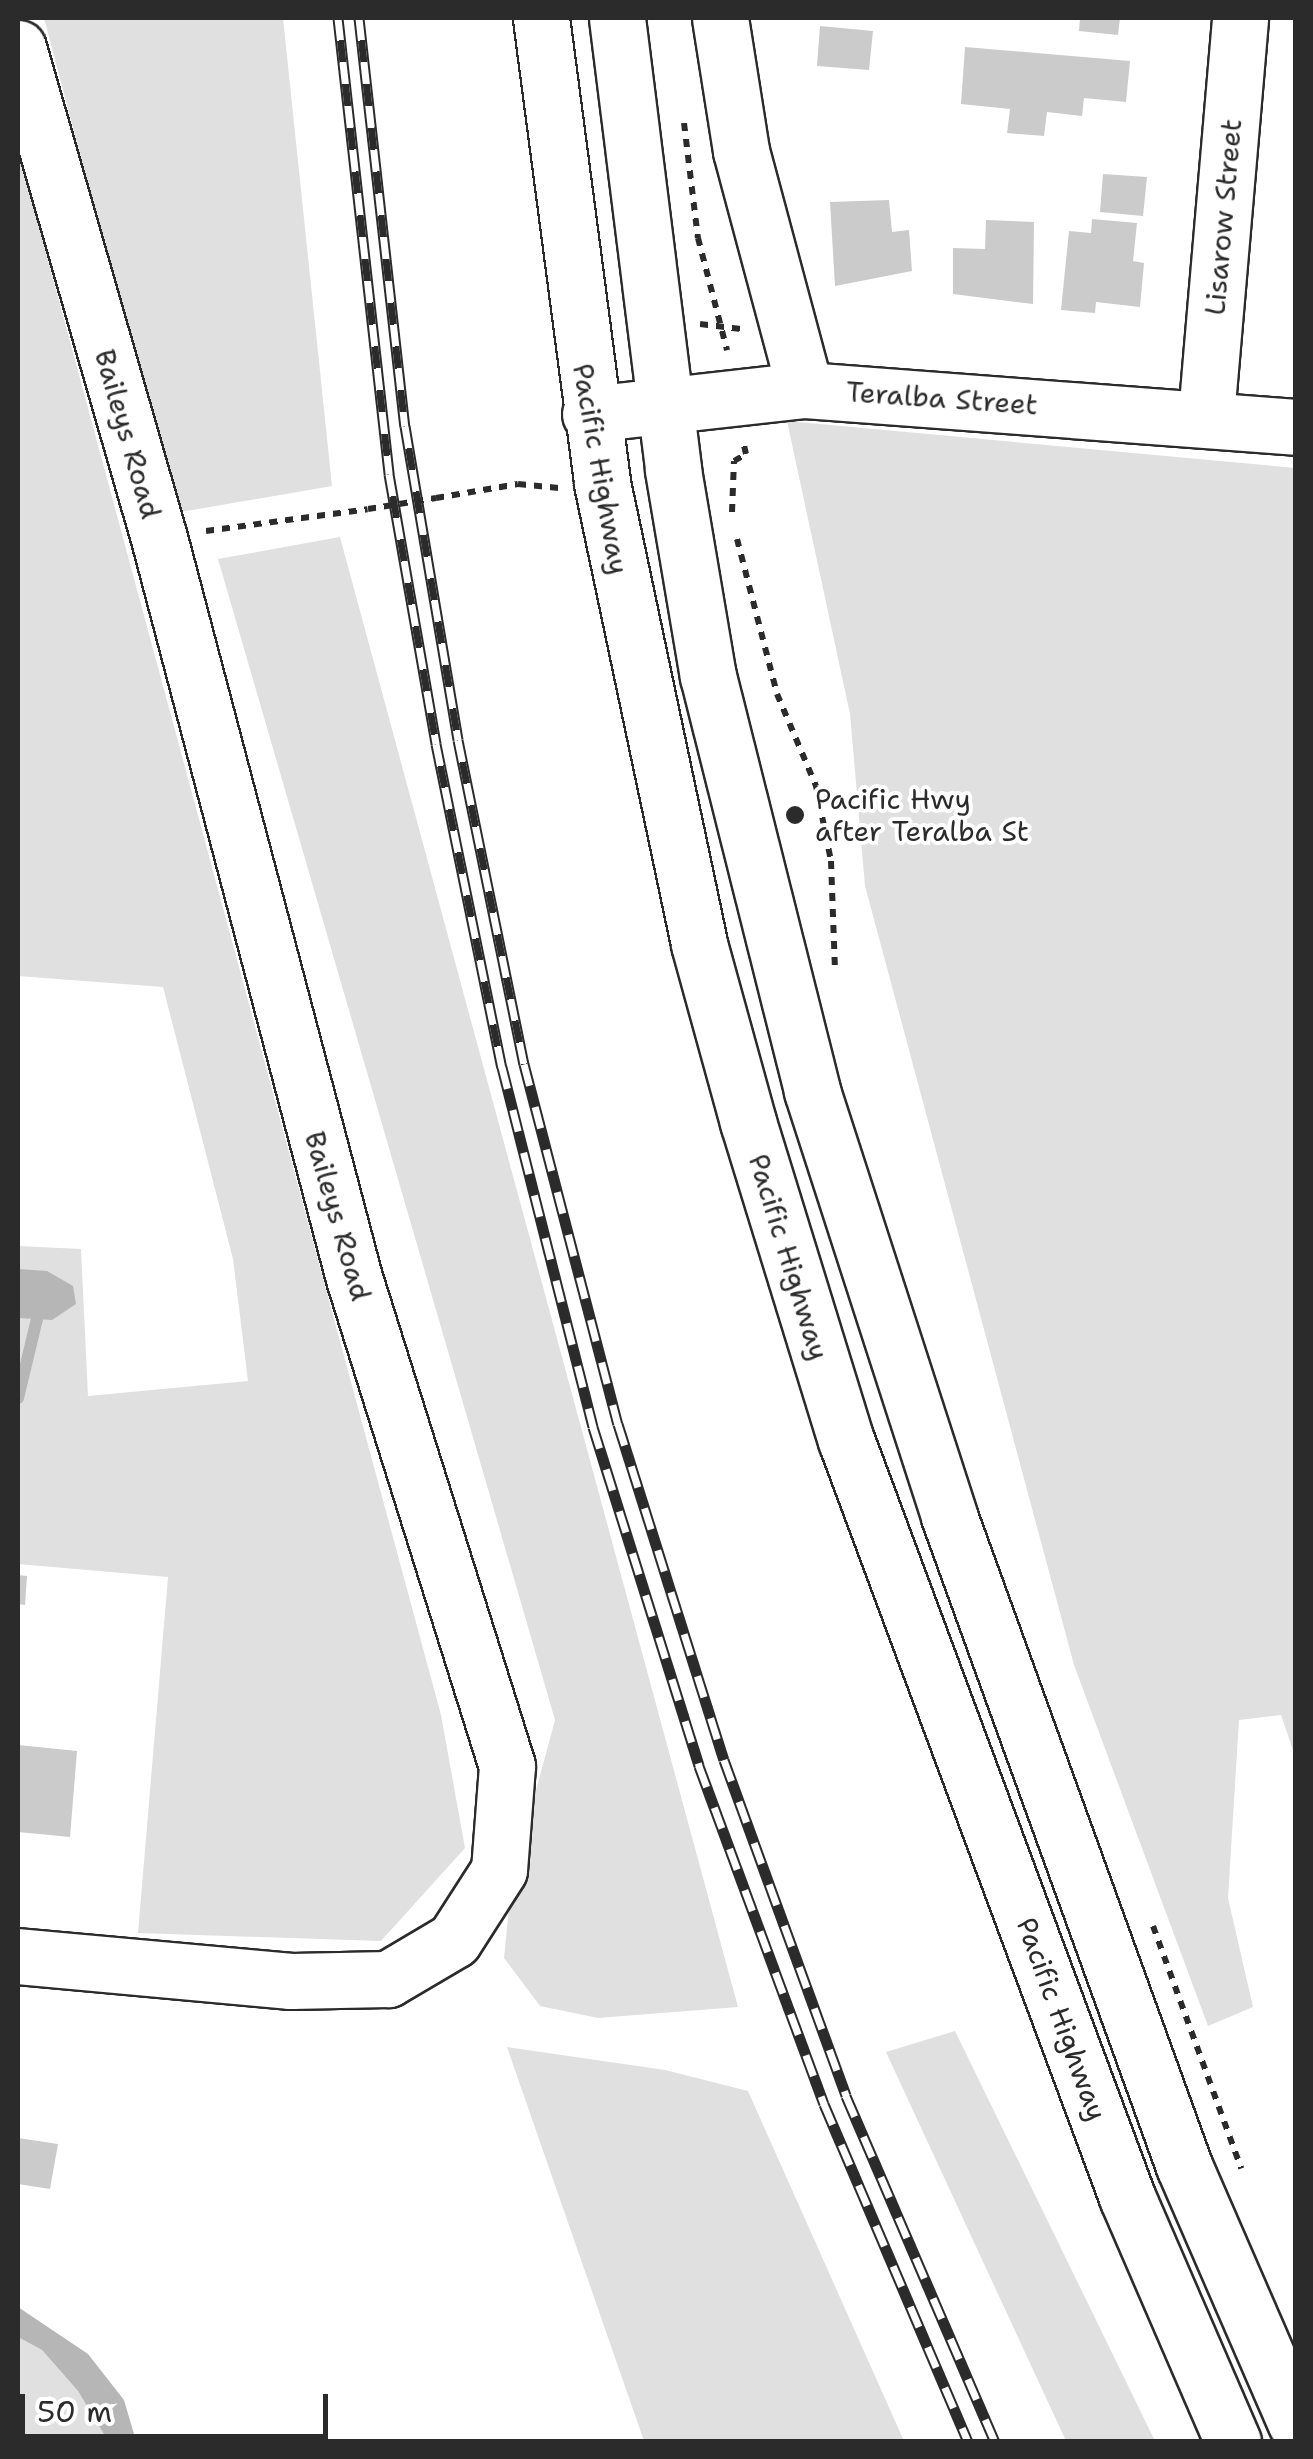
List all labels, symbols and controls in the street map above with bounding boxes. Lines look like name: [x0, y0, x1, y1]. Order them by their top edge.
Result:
street label: Lisarow Street: [1198, 117, 1248, 317]
street label: Baileys Road: [88, 345, 168, 523]
street label: Pacific Highway: [566, 361, 636, 577]
street label: Teralba Street: [845, 375, 1039, 421]
place label: Pacific Hwy after Teralba St: [815, 782, 1029, 848]
marker: Pacific Hwy after Teralba St: [784, 804, 806, 826]
street label: Baileys Road: [298, 1127, 378, 1305]
street label: Pacific Highway: [742, 1150, 836, 1364]
street label: Pacific Highway: [1010, 1913, 1114, 2125]
scale bar: [25, 2374, 332, 2436]
text: 50 m: [37, 2391, 112, 2432]

